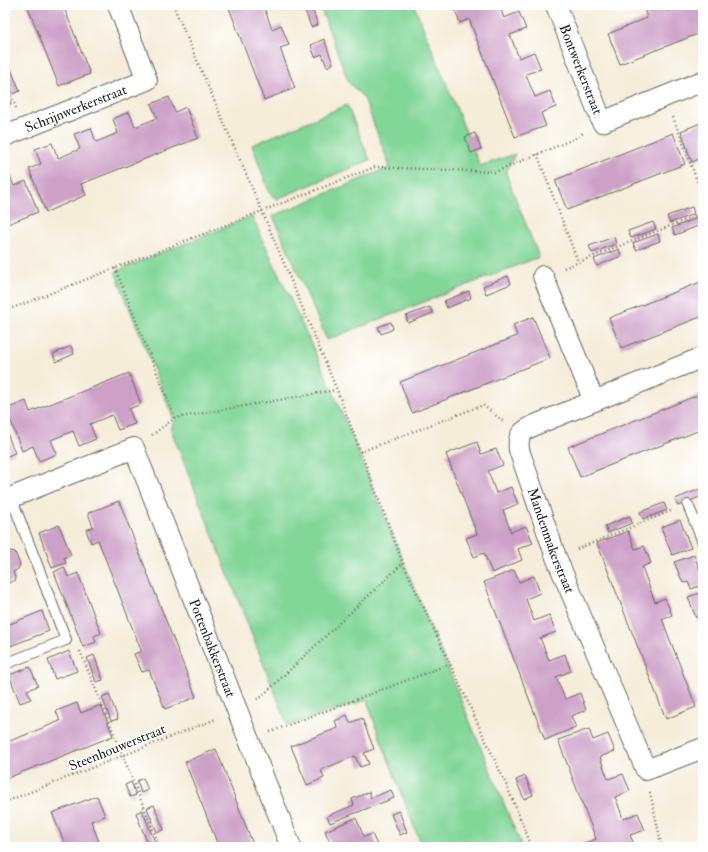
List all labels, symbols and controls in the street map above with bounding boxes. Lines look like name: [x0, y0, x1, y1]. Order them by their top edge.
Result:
street label: Bontwerkerstraat: [555, 22, 606, 117]
street label: Schrijnwerkerstraat: [23, 81, 130, 136]
street label: Mandenmakerstraat: [524, 485, 578, 596]
street label: Pottenbakkerstraat: [185, 597, 239, 700]
street label: Steenhouwerstraat: [66, 720, 168, 775]

